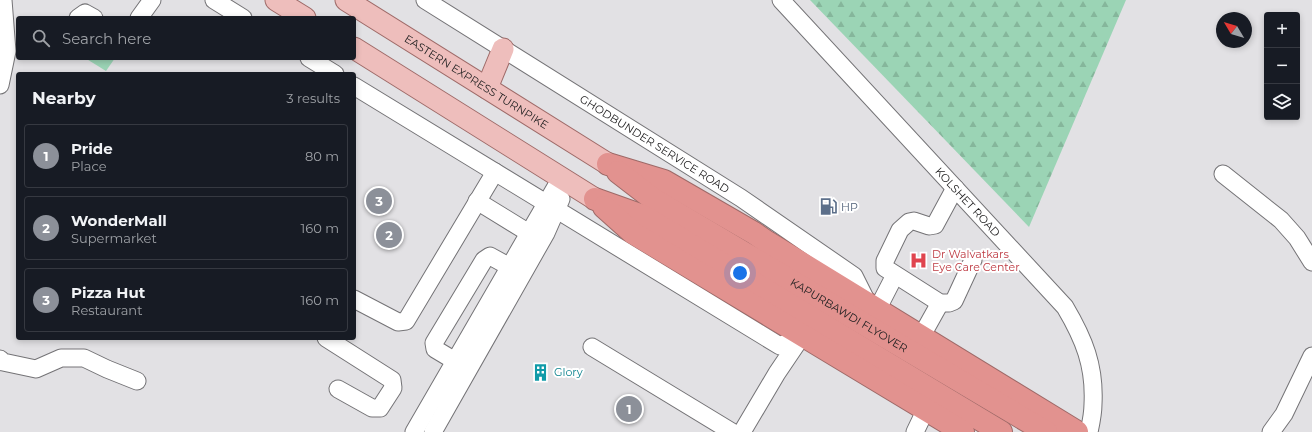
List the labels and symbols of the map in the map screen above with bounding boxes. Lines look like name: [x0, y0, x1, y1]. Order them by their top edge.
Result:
north arrow: [1216, 12, 1252, 48]
street label: EASTERN EXPRESS TURNPIKE: [402, 31, 551, 132]
street label: GHODBUNDER SERVICE ROAD: [577, 92, 732, 196]
street label: KOLSHET ROAD: [932, 164, 1003, 239]
pin: 3: [366, 186, 392, 216]
fuel station icon: HP: [818, 197, 838, 217]
place label: HP: [841, 200, 858, 214]
pin: 2: [376, 220, 402, 250]
place label: Dr Walvatkars Eye Care Center: [932, 247, 1020, 274]
hospital icon: Dr Walvatkars Eye Care Center: [909, 250, 929, 270]
your location: [730, 263, 750, 283]
street label: KAPURBAWDI FLYOVER: [788, 275, 910, 355]
building icon: Glory: [531, 362, 551, 382]
place label: Glory: [554, 365, 583, 379]
pin: 1: [616, 394, 642, 424]

